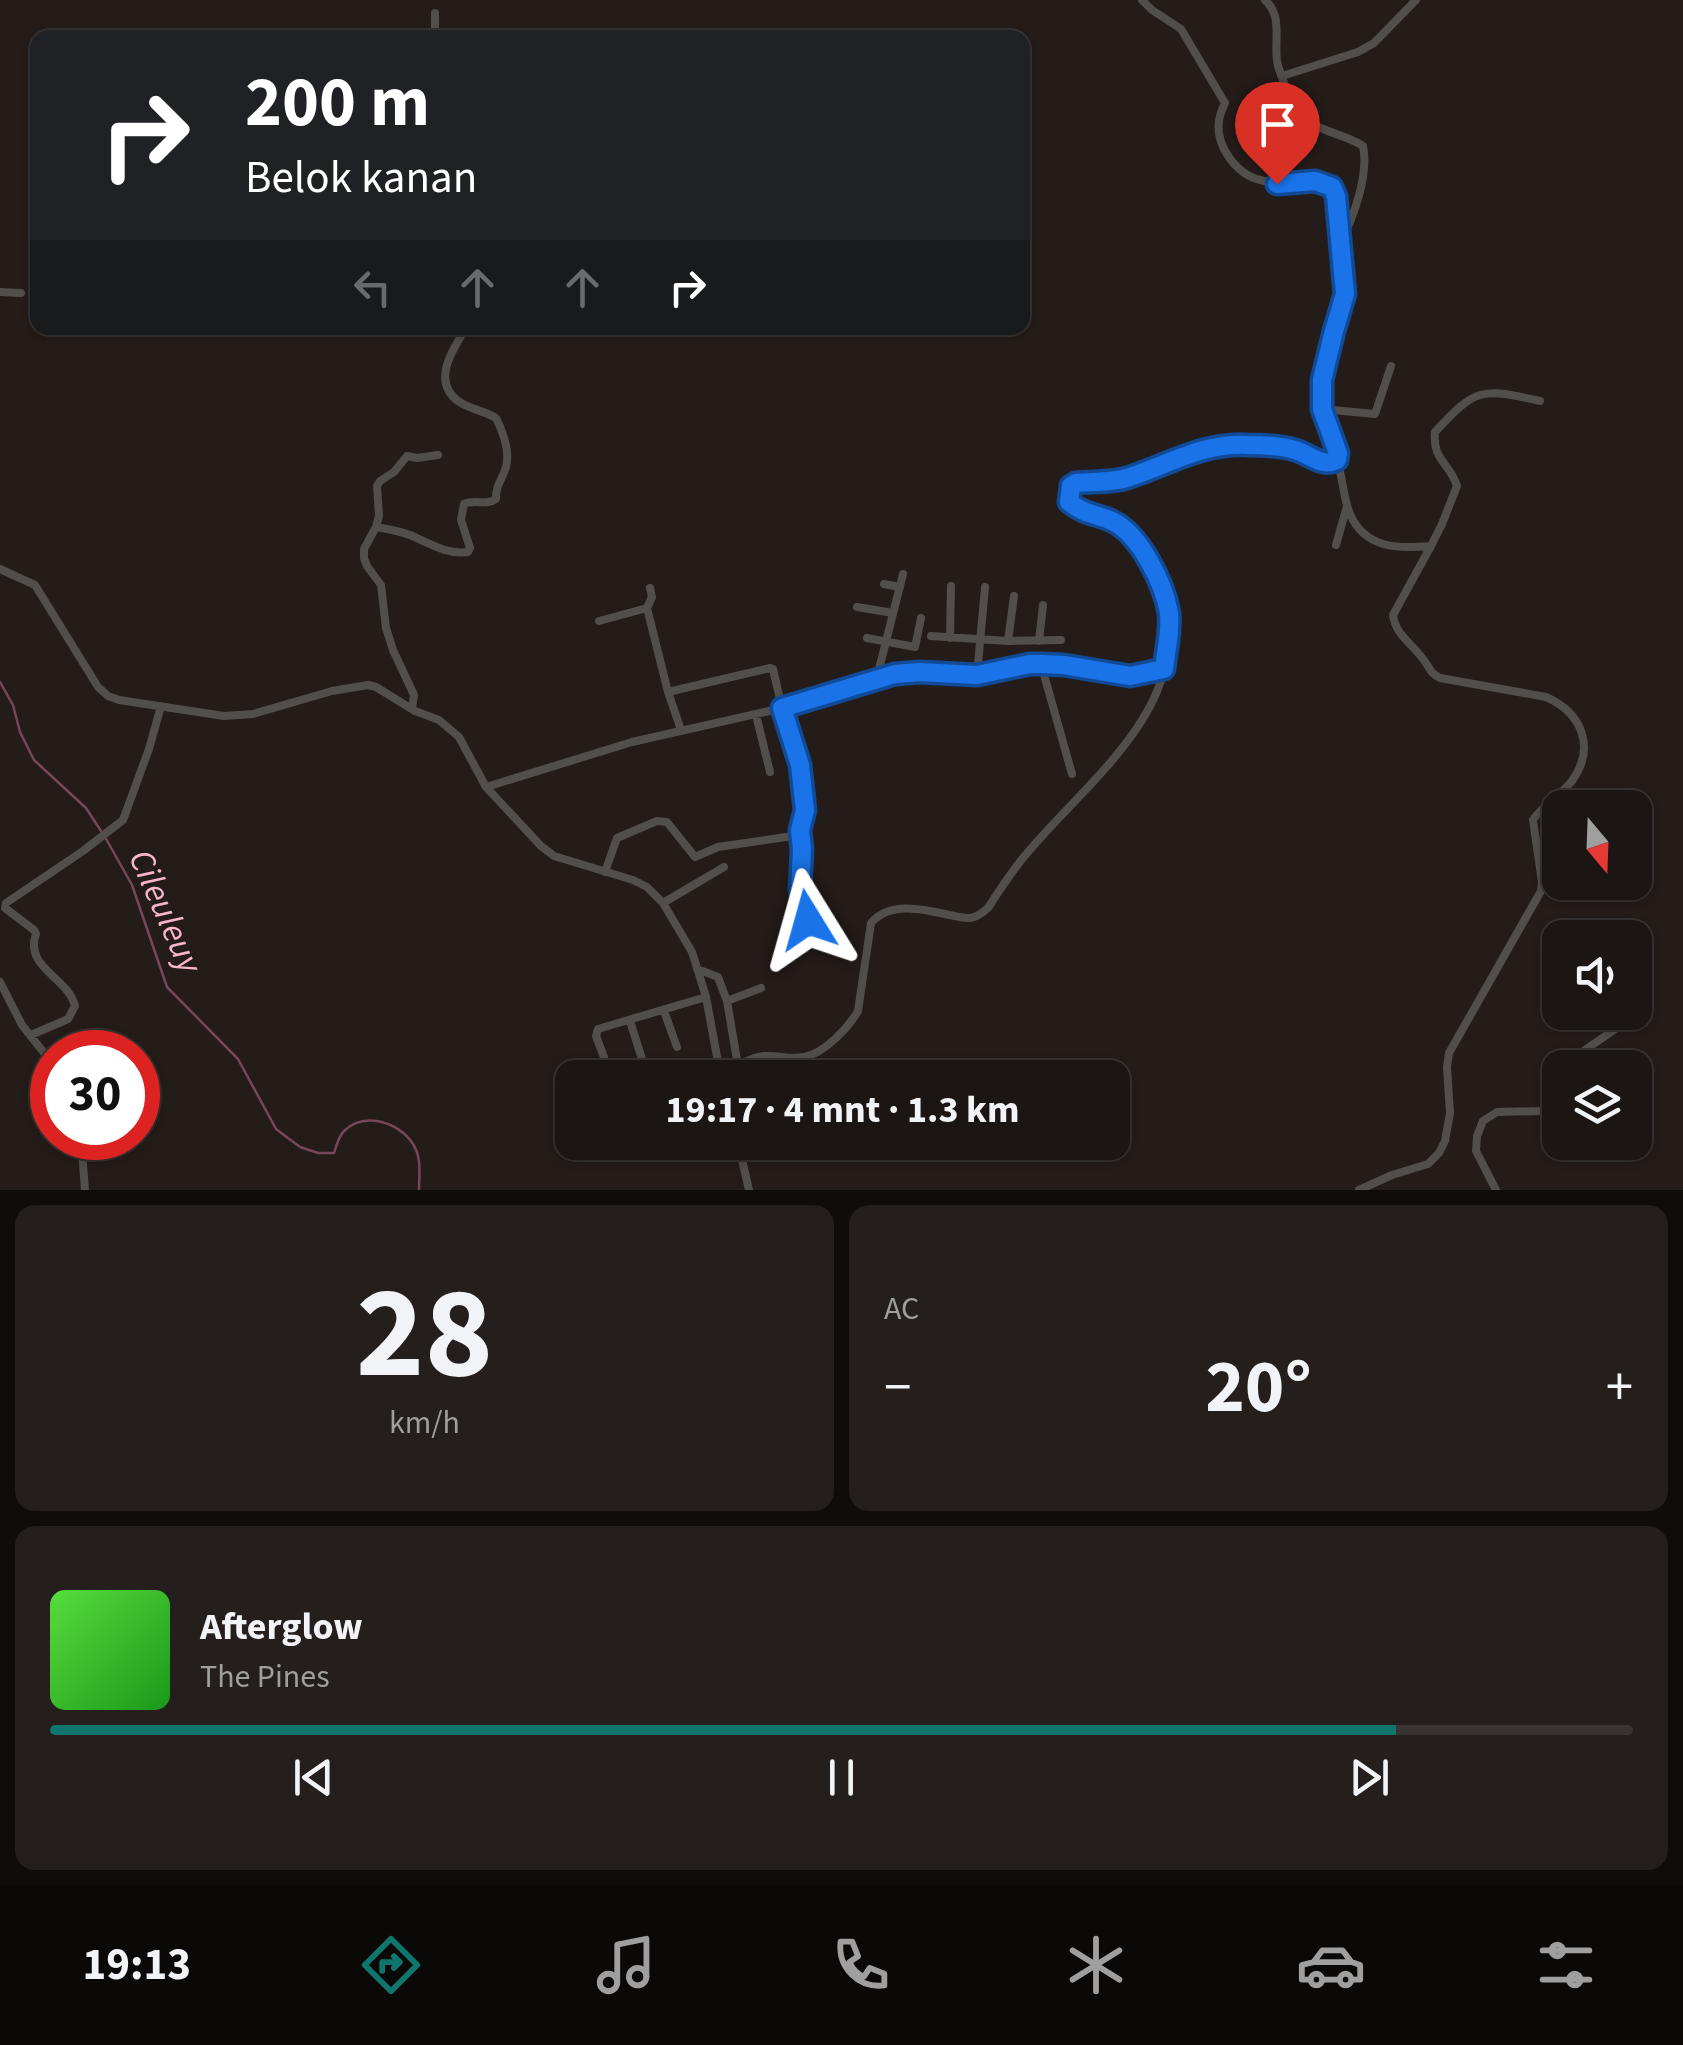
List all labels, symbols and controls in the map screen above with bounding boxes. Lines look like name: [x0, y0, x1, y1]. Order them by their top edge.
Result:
text: 200 m: [245, 53, 430, 153]
icon: right: [80, 70, 210, 200]
pin: [1235, 82, 1320, 185]
icon: arrive: [1250, 97, 1305, 152]
text: Belok kanan: [245, 146, 477, 210]
icon: left: [345, 260, 400, 315]
icon: ahead: [450, 260, 505, 315]
icon: ahead: [555, 260, 610, 315]
icon: right: [660, 260, 715, 315]
north arrow: [1542, 790, 1652, 900]
map controls: [1542, 790, 1652, 1160]
water label: Cileuleuy: [116, 842, 215, 982]
position arrow: [756, 868, 860, 972]
button: sound: [1542, 920, 1652, 1030]
speed limit sign: 30: [30, 1030, 160, 1160]
button: layers: [1542, 1050, 1652, 1160]
text: 19:17 · 4 mnt · 1.3 km: [666, 1083, 1019, 1137]
text: 28: [356, 1242, 493, 1427]
text: AC: [884, 1286, 919, 1332]
text: 20°: [1205, 1334, 1312, 1441]
text: −: [884, 1349, 911, 1427]
text: +: [1606, 1349, 1633, 1427]
text: km/h: [389, 1400, 460, 1446]
text: Afterglow: [200, 1600, 363, 1654]
text: The Pines: [200, 1654, 330, 1700]
icon: previous: [286, 1750, 341, 1805]
icon: pause: [814, 1750, 869, 1805]
icon: next: [1342, 1750, 1397, 1805]
icon: directions: [356, 1930, 426, 2000]
icon: music: [591, 1930, 661, 2000]
icon: phone: [826, 1930, 896, 2000]
icon: climate: [1061, 1930, 1131, 2000]
icon: car: [1296, 1930, 1366, 2000]
icon: filters: [1531, 1930, 1601, 2000]
text: 19:13: [82, 1933, 191, 1997]

